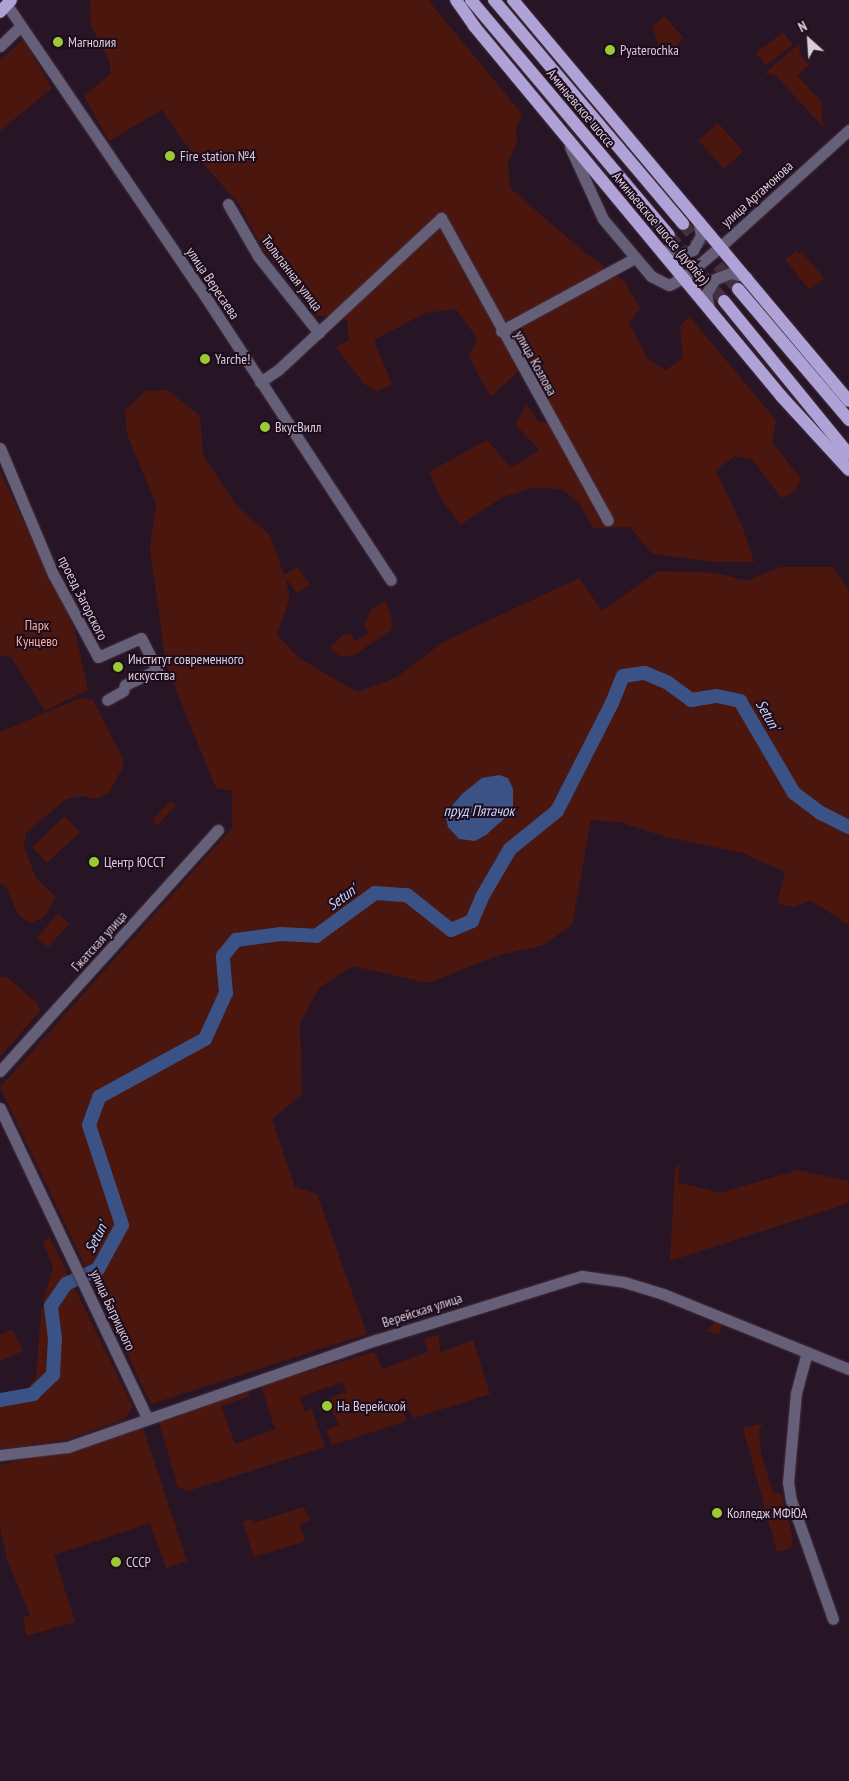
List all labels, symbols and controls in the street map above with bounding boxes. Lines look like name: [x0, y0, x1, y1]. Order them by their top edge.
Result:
north arrow: [784, 15, 834, 65]
text: N: [795, 17, 810, 36]
place label: Магнолия: [68, 34, 116, 50]
marker: Магнолия: [52, 36, 64, 48]
place label: Pyaterochka: [620, 42, 679, 58]
marker: Pyaterochka: [604, 44, 616, 56]
street label: Аминьевское шоссе: [543, 65, 619, 151]
place label: Fire station №4: [180, 148, 255, 164]
marker: Fire station №4: [164, 150, 176, 162]
street label: улица Артамонова: [718, 157, 796, 231]
street label: Аминьевское шоссе (дублёр): [609, 168, 713, 288]
street label: Тюльпанная улица: [258, 232, 326, 314]
street label: улица Вересаева: [183, 244, 243, 322]
street label: улица Козлова: [511, 328, 561, 398]
place label: Yarche!: [215, 351, 250, 367]
marker: Yarche!: [199, 353, 211, 365]
place label: ВкусВилл: [275, 419, 321, 435]
marker: ВкусВилл: [259, 421, 271, 433]
street label: проезд Загорского: [55, 553, 111, 643]
park label: Парк Кунцево: [16, 617, 58, 650]
place label: Институт современного искусства: [128, 651, 244, 684]
marker: Институт современного искусства: [112, 661, 124, 673]
water label: Setun': [752, 696, 784, 734]
water label: пруд Пятачок: [444, 802, 514, 820]
place label: Центр ЮССТ: [104, 854, 165, 870]
marker: Центр ЮССТ: [88, 856, 100, 868]
water label: Setun': [324, 880, 360, 914]
street label: Гжатская улица: [68, 907, 130, 975]
water label: Setun': [81, 1218, 111, 1256]
street label: улица Багрицкого: [87, 1267, 139, 1353]
street label: Верейская улица: [380, 1289, 464, 1331]
place label: На Верейской: [337, 1398, 406, 1414]
marker: На Верейской: [321, 1400, 333, 1412]
place label: Колледж МФЮА: [727, 1505, 807, 1521]
marker: Колледж МФЮА: [711, 1507, 723, 1519]
place label: СССР: [126, 1554, 151, 1570]
marker: СССР: [110, 1556, 122, 1568]

